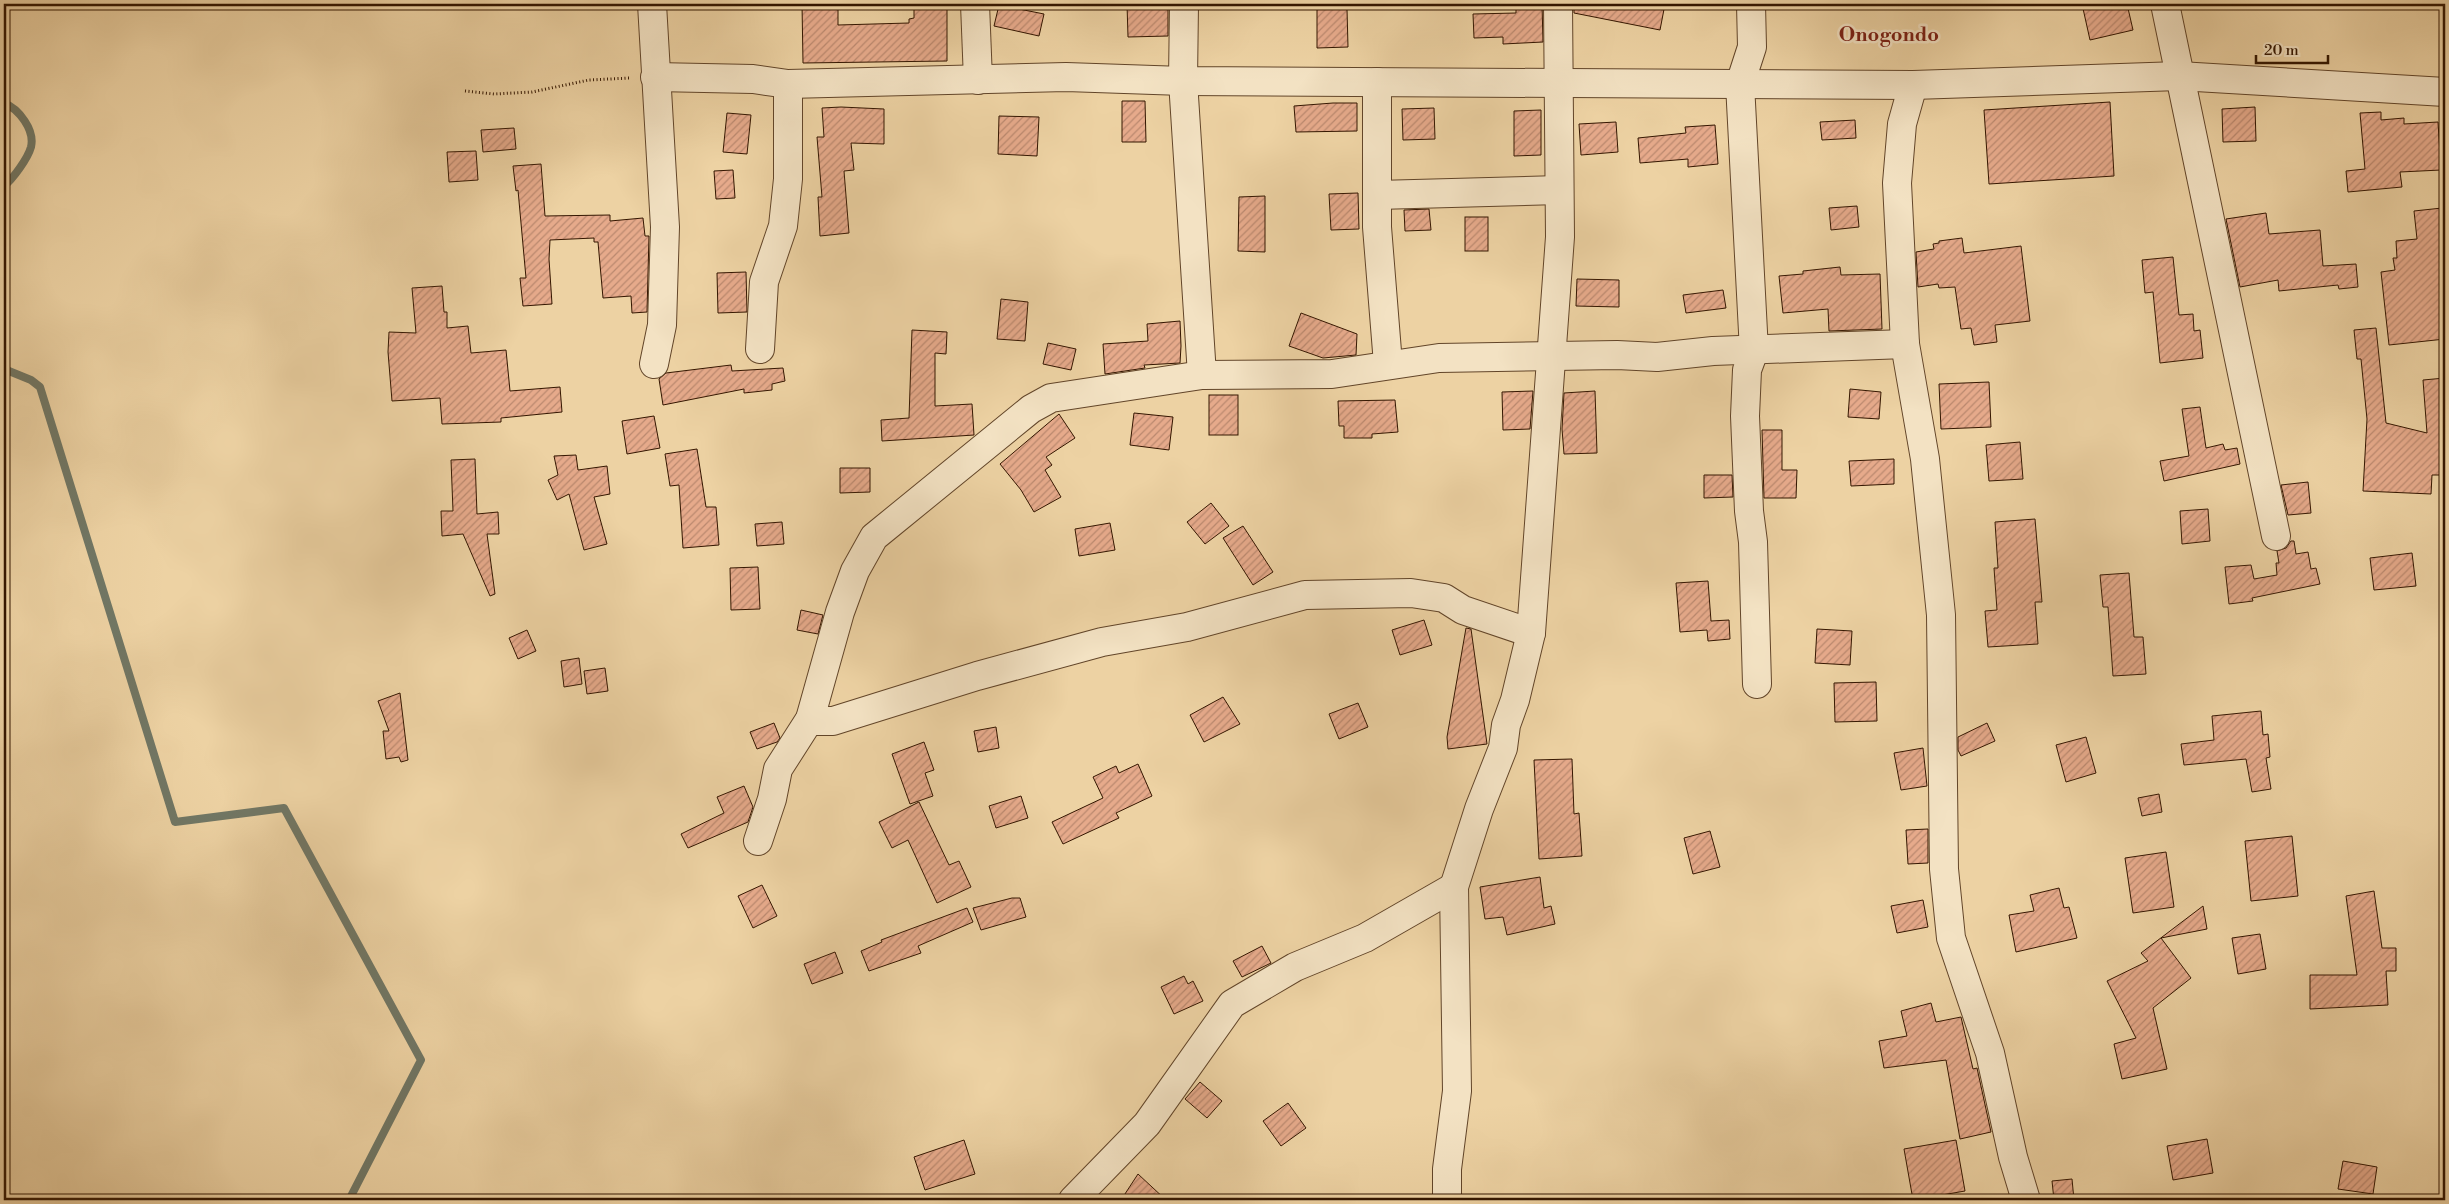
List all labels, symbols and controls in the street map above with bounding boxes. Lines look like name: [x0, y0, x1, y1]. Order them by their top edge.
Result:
district label: Onogondo: [1839, 23, 1939, 48]
scale bar: [2256, 32, 2329, 64]
text: 20 m: [2264, 41, 2299, 60]

